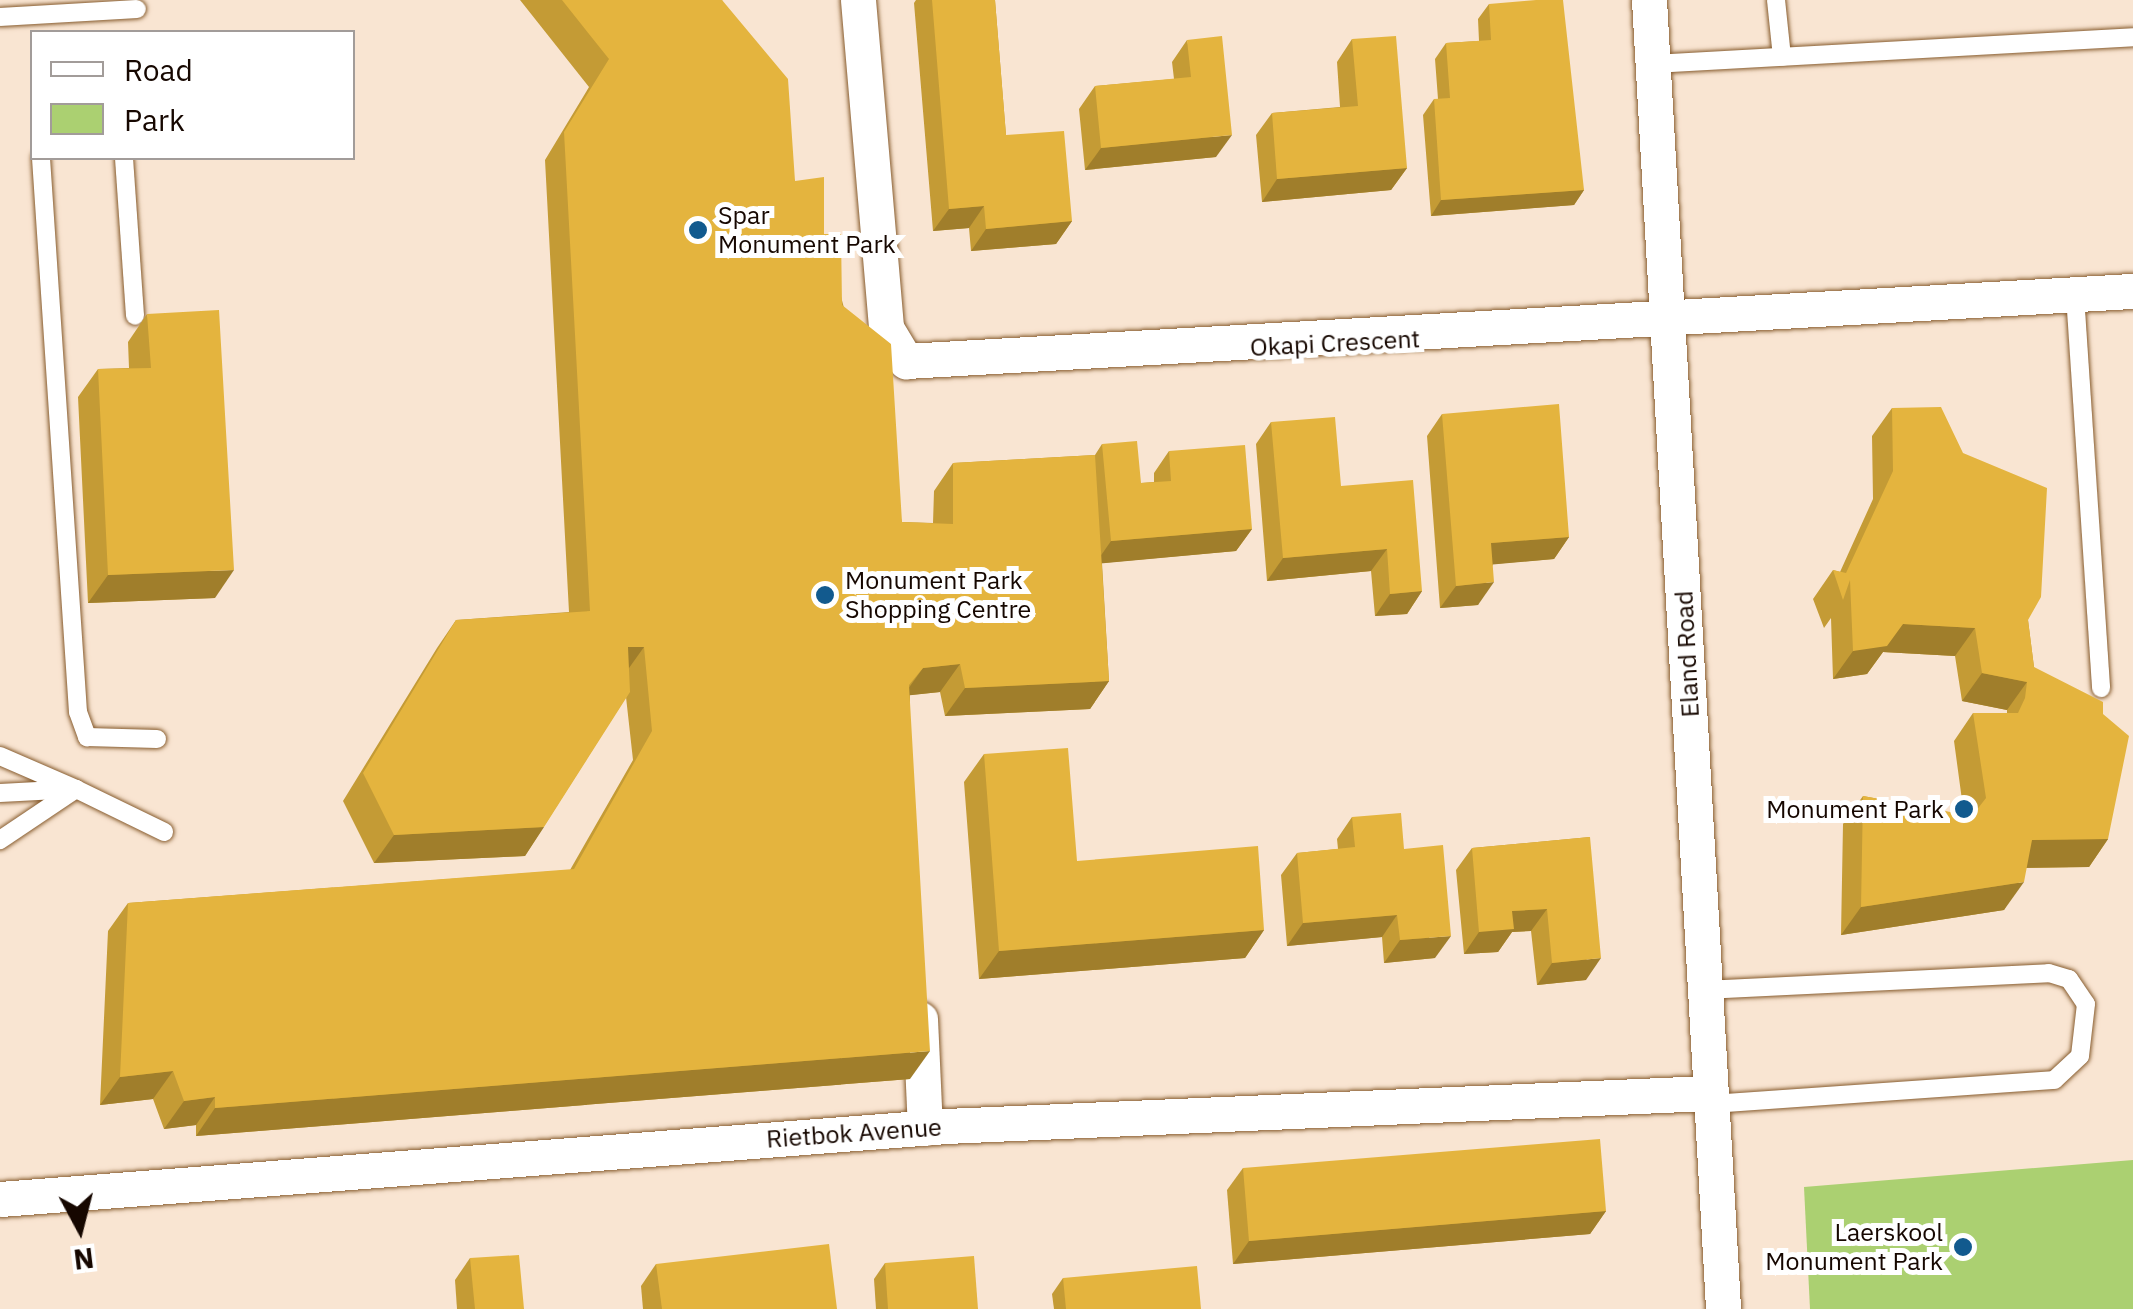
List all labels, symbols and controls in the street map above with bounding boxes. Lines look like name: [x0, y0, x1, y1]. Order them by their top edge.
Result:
legend: [30, 30, 355, 160]
text: Road: [124, 50, 193, 89]
text: Park: [124, 100, 185, 139]
place label: Spar Monument Park: [718, 201, 896, 260]
marker: Spar Monument Park: [687, 219, 709, 241]
street label: Okapi Crescent: [1249, 324, 1421, 362]
place label: Monument Park Shopping Centre: [845, 566, 1031, 625]
marker: Monument Park Shopping Centre: [814, 584, 836, 606]
street label: Eland Road: [1669, 590, 1705, 718]
place label: Monument Park: [1766, 794, 1944, 824]
marker: Monument Park: [1953, 798, 1975, 820]
street label: Rietbok Avenue: [765, 1112, 943, 1154]
north arrow: [30, 1179, 130, 1279]
place label: Laerskool Monument Park: [1765, 1218, 1943, 1277]
marker: Laerskool Monument Park: [1952, 1236, 1974, 1258]
text: N: [71, 1240, 96, 1279]

